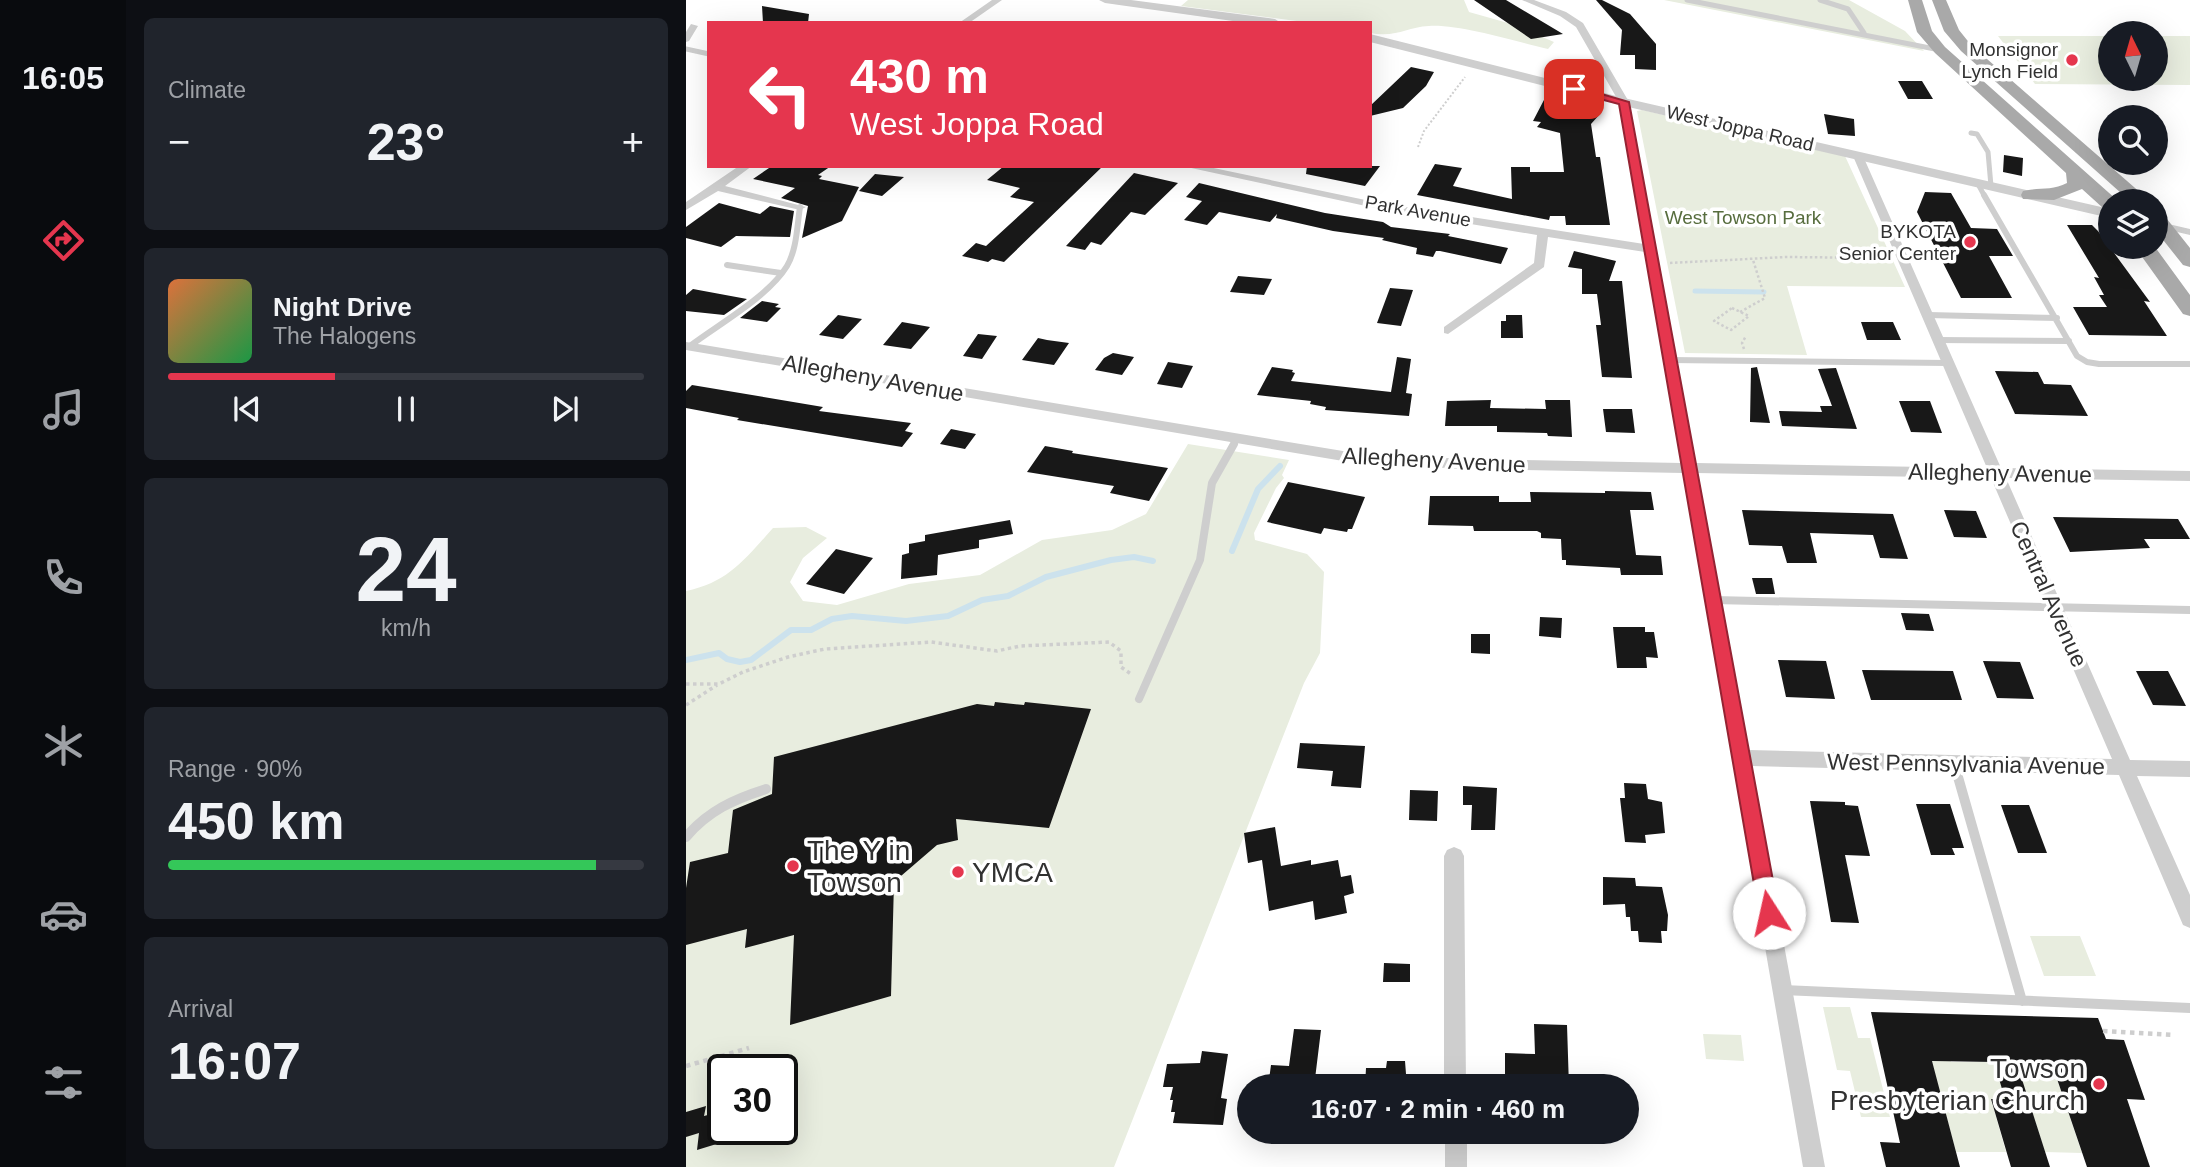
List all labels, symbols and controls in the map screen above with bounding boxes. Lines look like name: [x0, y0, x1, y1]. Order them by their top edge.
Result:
north arrow: [2098, 21, 2168, 91]
map controls: [2098, 21, 2168, 259]
place label: Monsignor Lynch Field: [1962, 39, 2059, 82]
icon: left: [735, 49, 826, 140]
text: 430 m: [850, 49, 989, 103]
marker: Monsignor Lynch Field: [2064, 52, 2080, 68]
pin: [1544, 59, 1604, 119]
text: 16:05: [22, 60, 104, 96]
icon: arrive: [1555, 70, 1593, 108]
text: Climate: [168, 77, 246, 103]
street label: West Joppa Road: [1664, 101, 1816, 155]
button: search: [2098, 105, 2168, 175]
text: West Joppa Road: [850, 106, 1104, 142]
text: 23°: [367, 113, 445, 171]
text: −: [168, 121, 190, 163]
text: +: [622, 121, 644, 163]
button: layers: [2098, 189, 2168, 259]
street label: Park Avenue: [1363, 191, 1473, 231]
park label: West Towson Park: [1665, 207, 1822, 228]
icon: directions: [39, 216, 88, 265]
place label: BYKOTA Senior Center: [1839, 221, 1957, 264]
marker: BYKOTA Senior Center: [1962, 234, 1978, 250]
text: Night Drive: [273, 292, 412, 322]
text: The Halogens: [273, 323, 416, 349]
street label: Allegheny Avenue: [780, 349, 966, 407]
icon: music: [39, 385, 88, 434]
icon: previous: [228, 390, 266, 428]
icon: pause: [387, 390, 425, 428]
icon: next: [546, 390, 584, 428]
street label: Allegheny Avenue: [1342, 442, 1526, 478]
street label: Allegheny Avenue: [1908, 458, 2092, 488]
street label: Central Avenue: [2005, 517, 2093, 671]
text: 24: [355, 519, 457, 620]
icon: phone: [39, 553, 88, 602]
text: km/h: [381, 615, 431, 641]
icon: climate: [39, 721, 88, 770]
street label: West Pennsylvania Avenue: [1827, 749, 2105, 779]
text: Range · 90%: [168, 756, 302, 782]
text: 450 km: [168, 792, 344, 850]
place label: The Y in Towson: [807, 835, 910, 898]
place label: YMCA: [972, 857, 1053, 888]
marker: The Y in Towson: [785, 858, 801, 874]
marker: YMCA: [950, 864, 966, 880]
position arrow: [1732, 876, 1806, 950]
icon: car: [39, 890, 88, 939]
text: Arrival: [168, 996, 233, 1022]
text: 16:07: [168, 1032, 301, 1090]
place label: Towson Presbyterian Church: [1830, 1053, 2085, 1116]
speed limit sign: 30: [707, 1054, 798, 1145]
icon: filters: [39, 1058, 88, 1107]
marker: Towson Presbyterian Church: [2091, 1076, 2107, 1092]
text: 16:07 · 2 min · 460 m: [1311, 1094, 1565, 1124]

